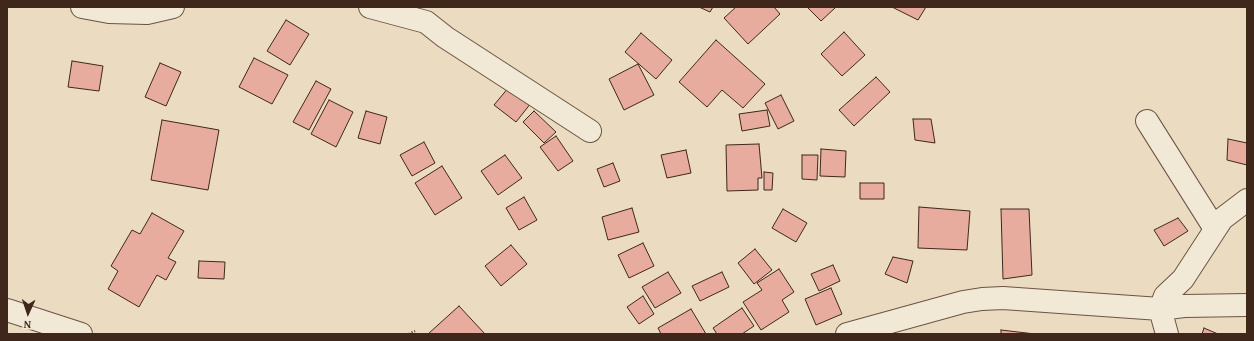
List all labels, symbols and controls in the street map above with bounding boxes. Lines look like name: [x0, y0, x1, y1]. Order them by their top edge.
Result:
north arrow: [8, 293, 48, 333]
text: N: [23, 317, 31, 333]

